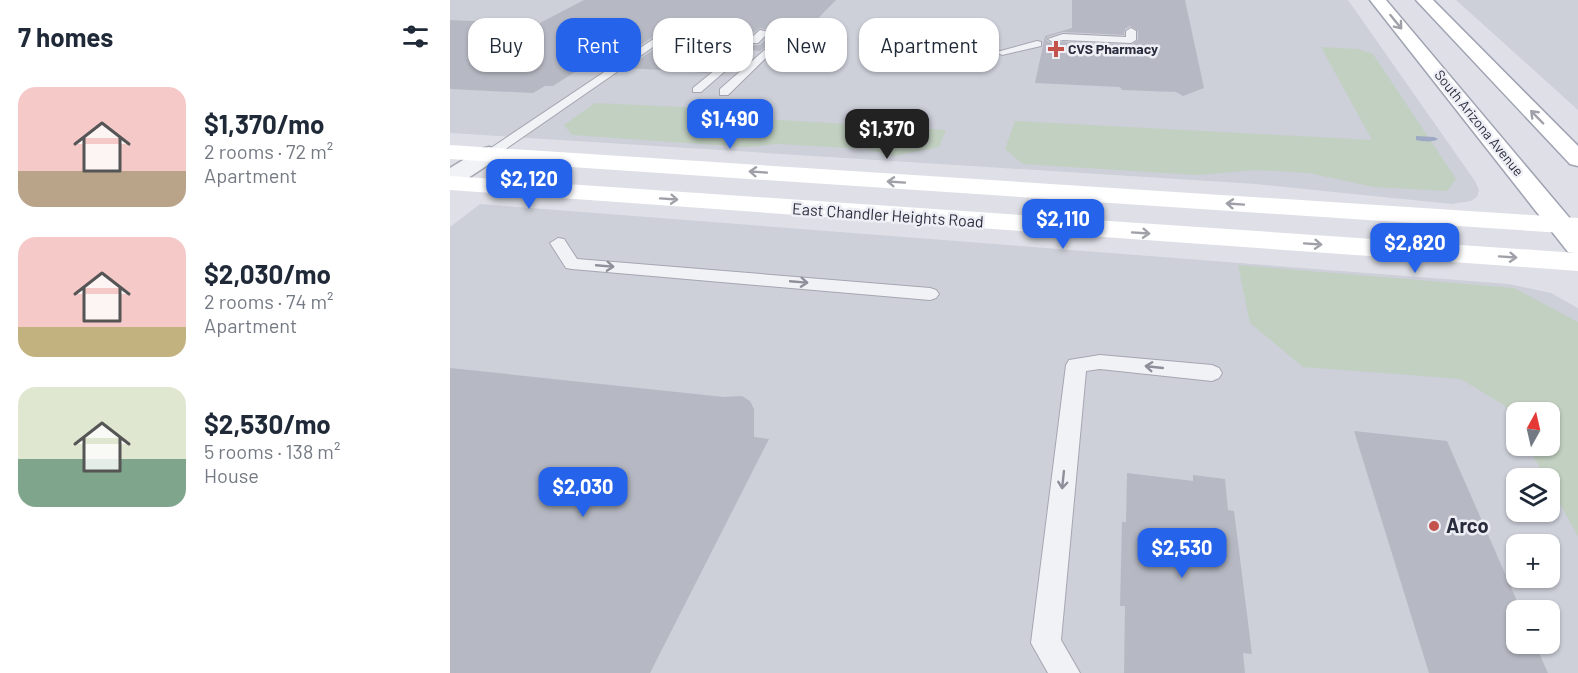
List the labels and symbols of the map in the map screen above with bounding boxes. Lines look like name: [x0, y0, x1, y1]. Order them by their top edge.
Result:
one-way arrow: [1390, 14, 1403, 30]
place label: CVS Pharmacy: [1068, 40, 1158, 57]
marker: CVS Pharmacy: [1049, 42, 1063, 56]
street label: South Arizona Avenue: [1431, 66, 1527, 179]
pin: $1,490: [681, 99, 779, 150]
pin: $1,370: [838, 109, 936, 160]
one-way arrow: [1530, 109, 1545, 124]
pin: $2,120: [480, 159, 578, 210]
one-way arrow: [748, 167, 768, 178]
one-way arrow: [887, 176, 907, 187]
one-way arrow: [658, 193, 678, 204]
street label: East Chandler Heights Road: [792, 198, 984, 231]
one-way arrow: [1225, 198, 1245, 209]
pin: $2,110: [1014, 199, 1112, 250]
pin: $2,820: [1366, 223, 1464, 274]
one-way arrow: [1131, 228, 1151, 239]
one-way arrow: [1303, 239, 1323, 250]
one-way arrow: [1497, 252, 1517, 263]
one-way arrow: [594, 261, 614, 272]
one-way arrow: [789, 277, 809, 288]
one-way arrow: [1145, 362, 1165, 373]
north arrow: [1506, 402, 1560, 456]
pin: $2,030: [534, 467, 632, 518]
one-way arrow: [1057, 470, 1068, 490]
place label: Arco: [1446, 513, 1489, 537]
marker: Arco: [1427, 519, 1441, 533]
pin: $2,530: [1133, 528, 1231, 579]

